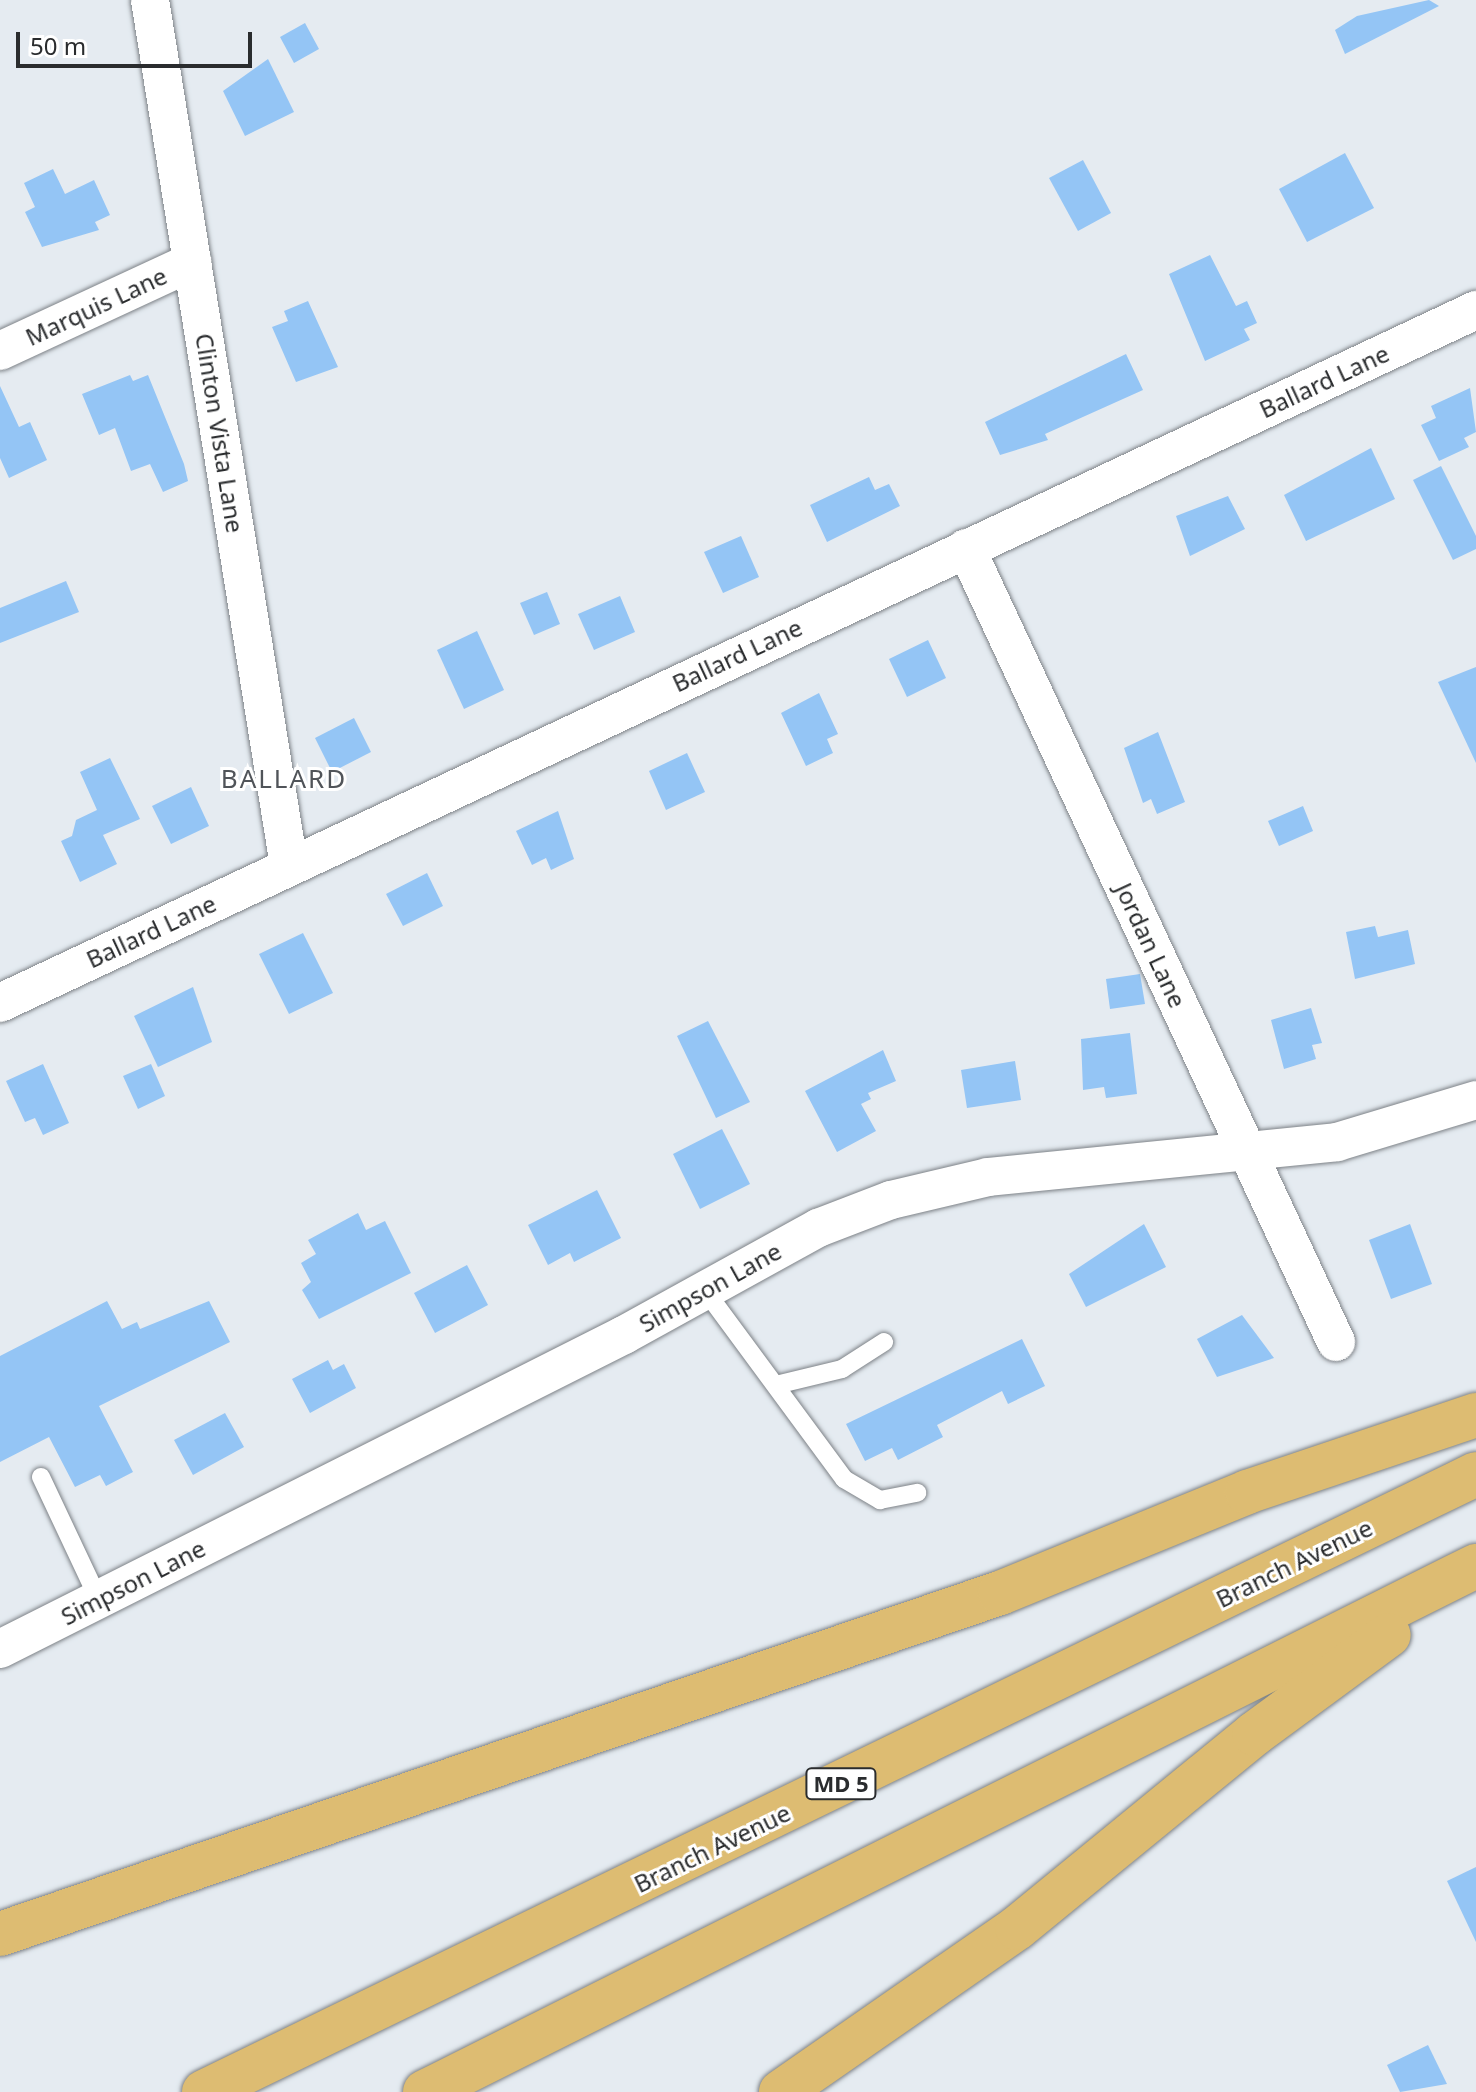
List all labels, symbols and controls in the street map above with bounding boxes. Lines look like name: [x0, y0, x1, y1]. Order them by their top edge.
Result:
scale bar: [20, 16, 256, 66]
text: 50 m: [30, 29, 86, 62]
street label: Marquis Lane: [21, 261, 171, 351]
street label: Clinton Vista Lane: [190, 331, 250, 535]
street label: Ballard Lane: [1255, 338, 1393, 424]
street label: Ballard Lane: [668, 612, 806, 698]
district label: BALLARD: [221, 763, 347, 795]
street label: Jordan Lane: [1110, 878, 1192, 1012]
street label: Ballard Lane: [82, 888, 220, 974]
street label: Simpson Lane: [634, 1236, 786, 1338]
street label: Branch Avenue: [1211, 1513, 1377, 1613]
street label: Simpson Lane: [56, 1533, 210, 1631]
road number: MD 5: [805, 1766, 877, 1802]
street label: Branch Avenue: [629, 1798, 795, 1898]

